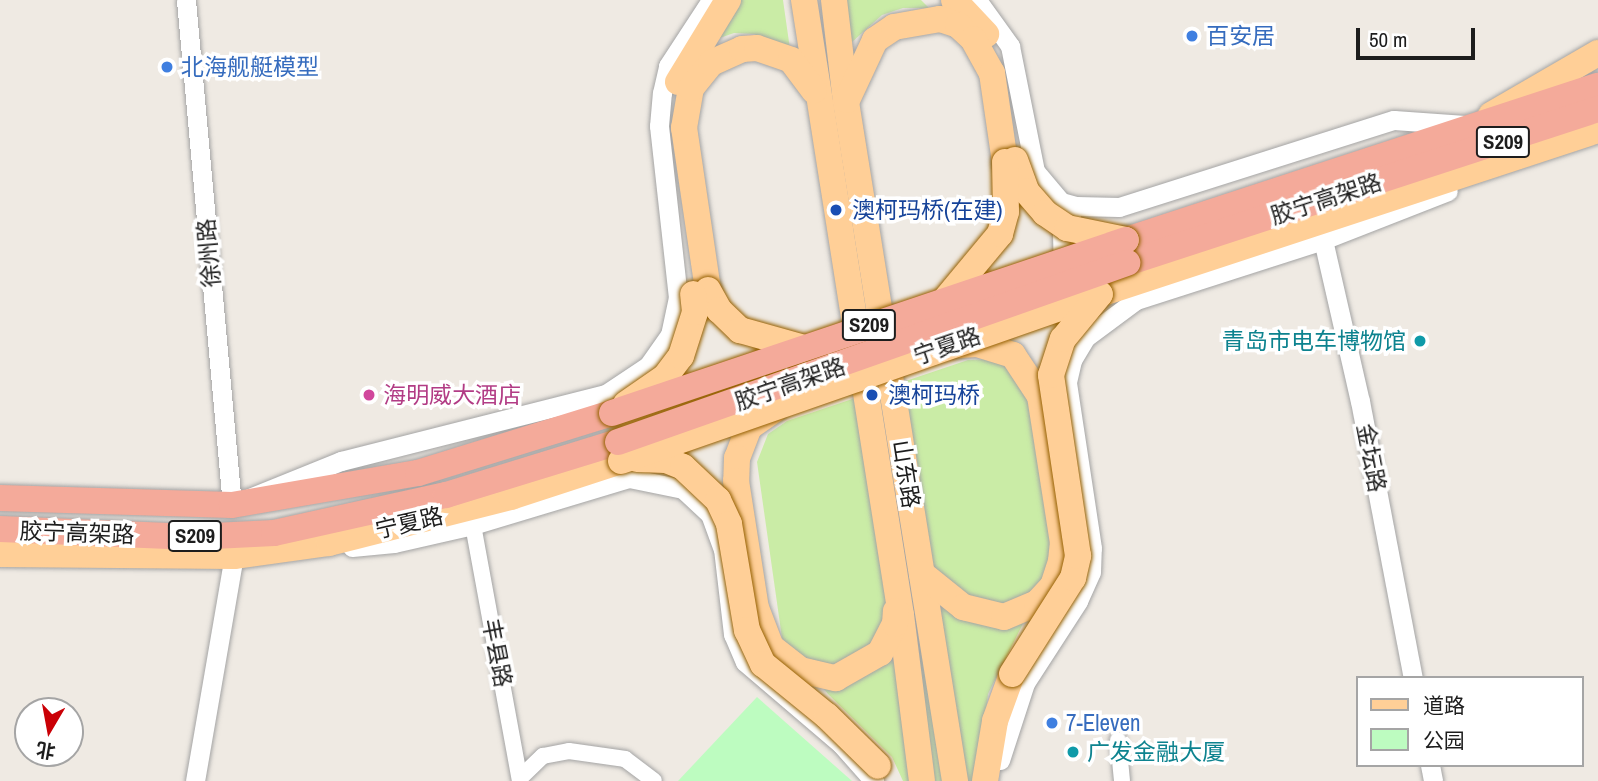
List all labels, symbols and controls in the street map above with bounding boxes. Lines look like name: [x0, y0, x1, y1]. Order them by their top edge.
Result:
scale bar: [1360, 14, 1479, 58]
place label: 百安居: [1206, 22, 1275, 50]
text: 50 m: [1369, 25, 1407, 54]
marker: 百安居: [1184, 28, 1200, 44]
place label: 北海舰艇模型: [181, 53, 319, 81]
marker: 北海舰艇模型: [159, 59, 175, 75]
road number: S209: [1475, 124, 1531, 160]
street label: 胶宁高架路: [1267, 168, 1385, 230]
place label: 澳柯玛桥(在建): [852, 196, 1003, 224]
marker: 澳柯玛桥(在建): [826, 200, 846, 220]
street label: 徐州路: [192, 217, 226, 289]
road number: S209: [841, 308, 897, 342]
street label: 宁夏路: [910, 322, 984, 370]
place label: 青岛市电车博物馆: [1222, 327, 1406, 355]
marker: 青岛市电车博物馆: [1412, 333, 1428, 349]
street label: 胶宁高架路: [731, 352, 849, 416]
place label: 海明威大酒店: [383, 381, 521, 409]
place label: 澳柯玛桥: [888, 381, 980, 409]
marker: 澳柯玛桥: [862, 385, 882, 405]
marker: 海明威大酒店: [361, 387, 377, 403]
street label: 金坛路: [1351, 422, 1391, 494]
street label: 山东路: [887, 438, 925, 510]
street label: 宁夏路: [372, 502, 446, 544]
street label: 胶宁高架路: [19, 517, 135, 549]
road number: S209: [167, 518, 223, 554]
street label: 丰县路: [477, 617, 517, 689]
legend: [1356, 676, 1584, 767]
text: 道路: [1423, 691, 1465, 720]
north arrow: [14, 697, 84, 767]
place label: 7-Eleven: [1066, 709, 1140, 737]
marker: 7-Eleven: [1044, 715, 1060, 731]
text: 公园: [1423, 726, 1465, 755]
text: 北: [34, 736, 57, 765]
place label: 广发金融大厦: [1087, 738, 1225, 766]
marker: 广发金融大厦: [1065, 744, 1081, 760]

